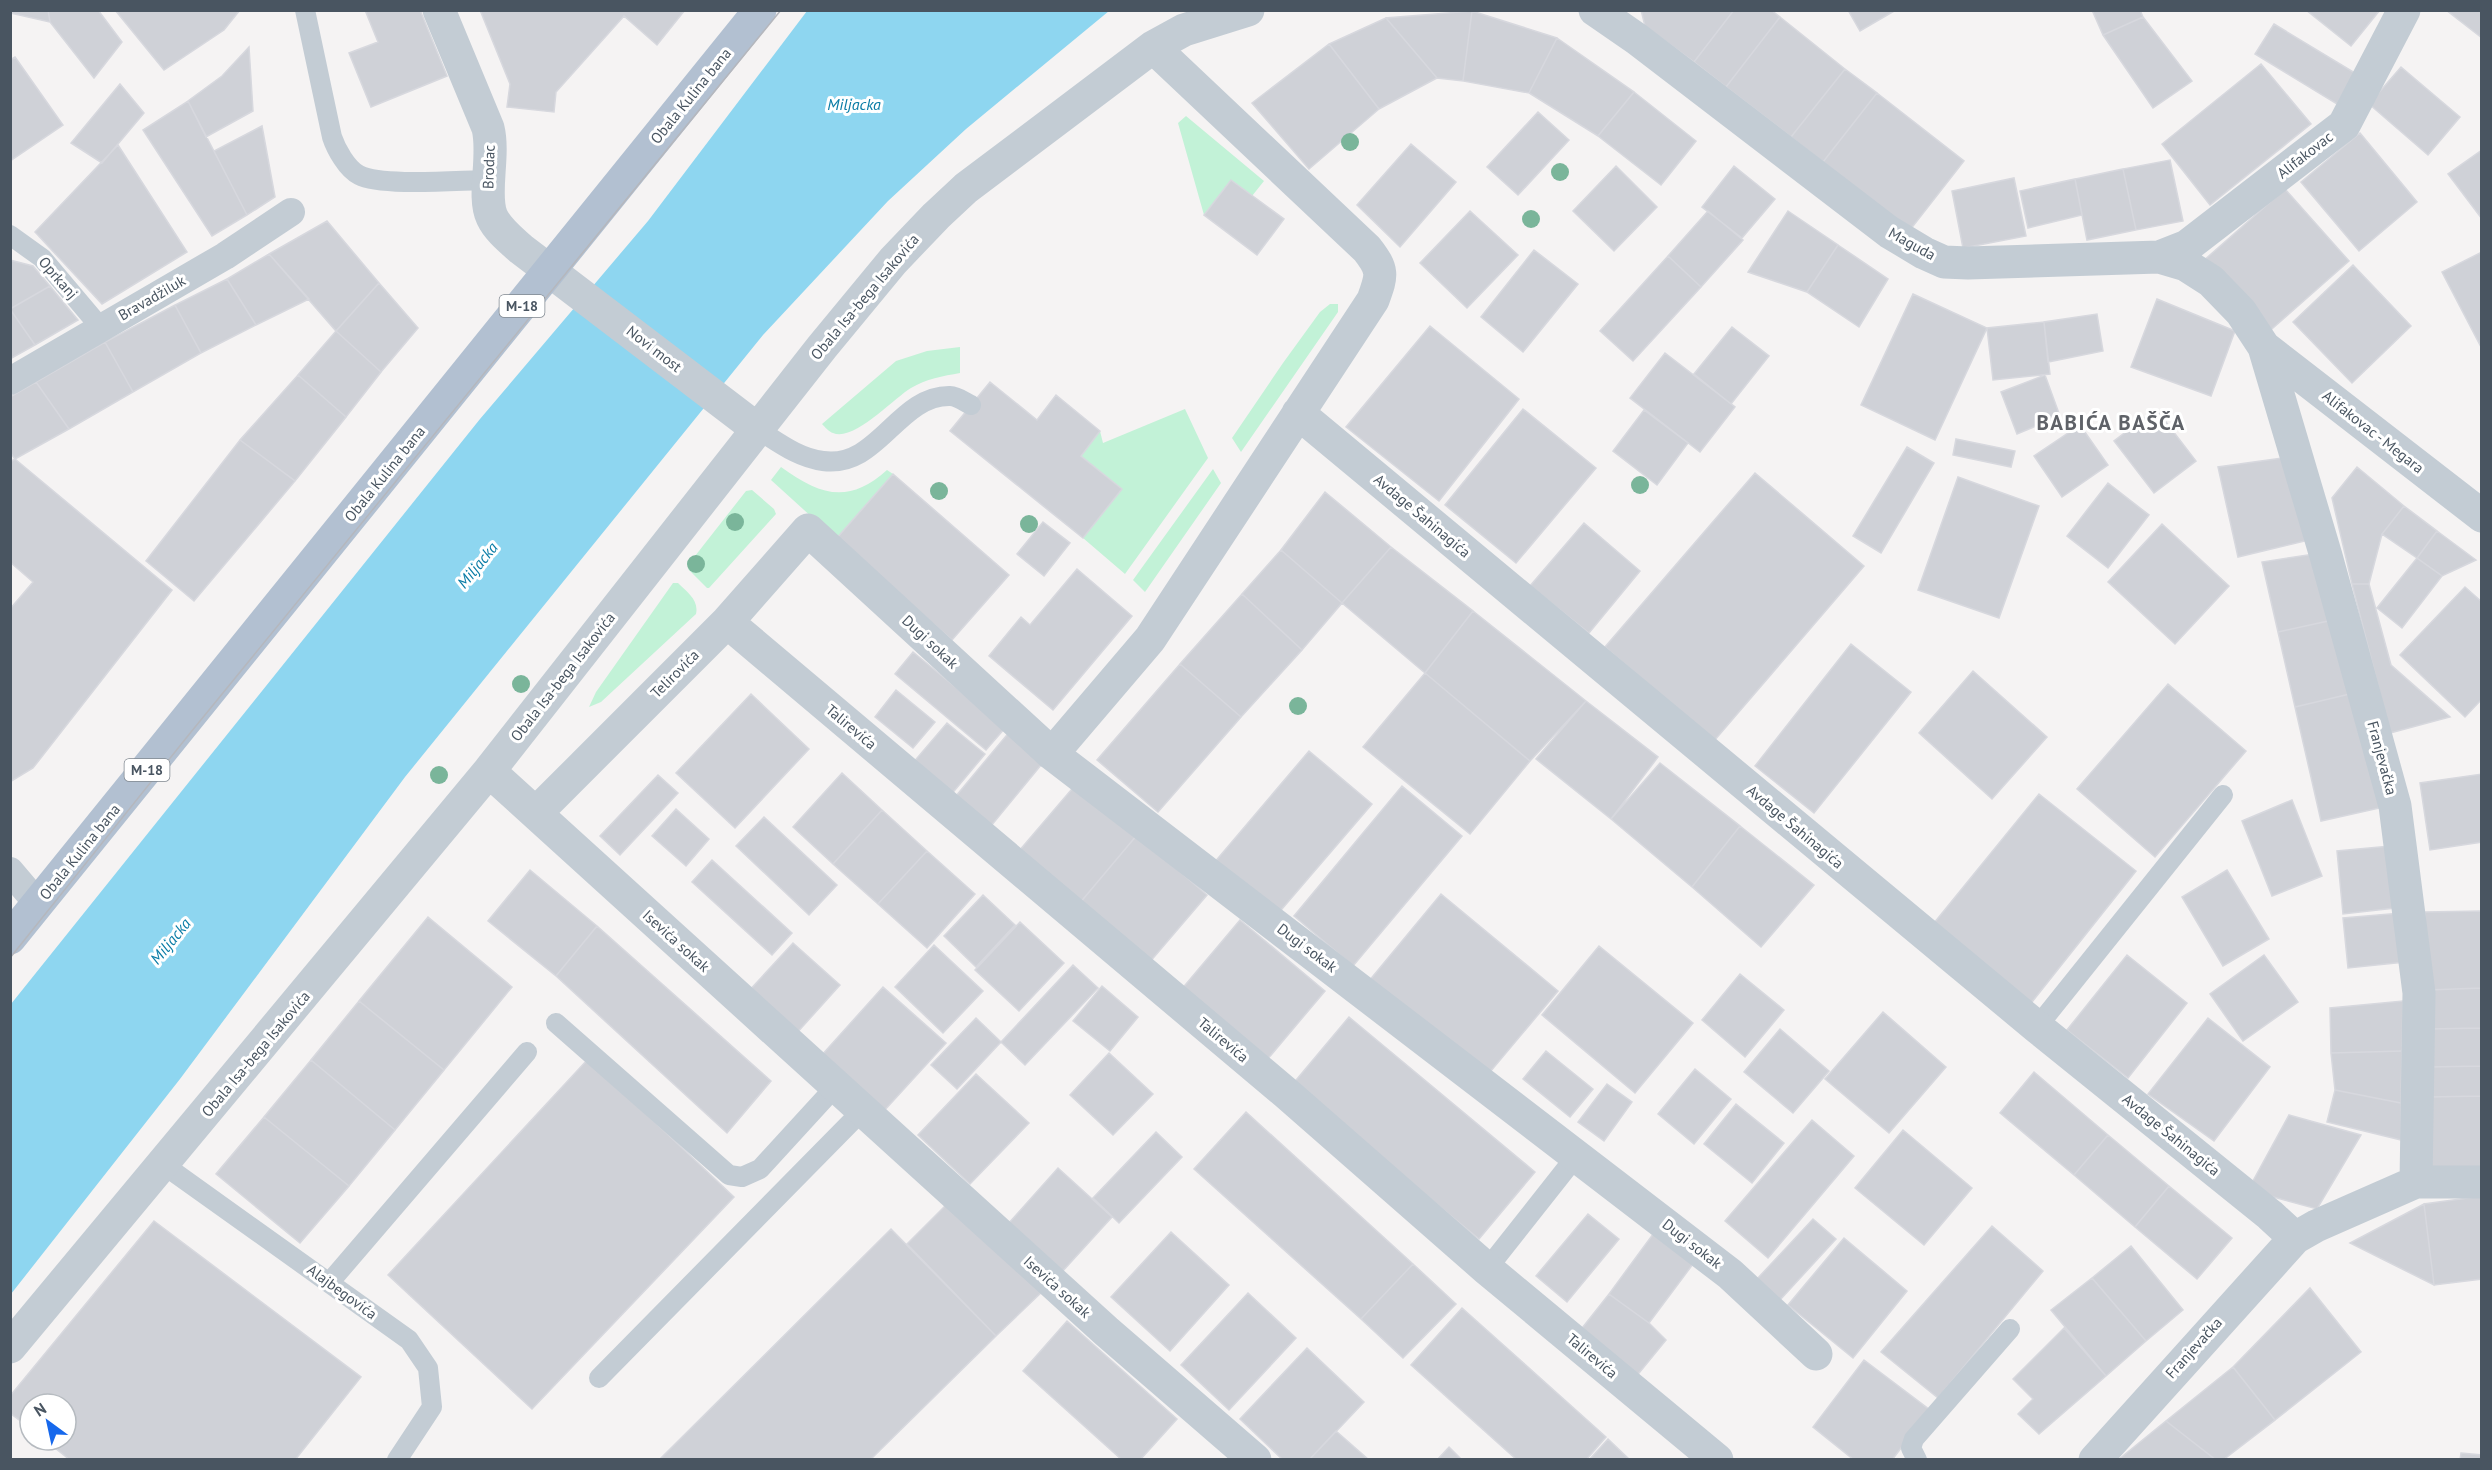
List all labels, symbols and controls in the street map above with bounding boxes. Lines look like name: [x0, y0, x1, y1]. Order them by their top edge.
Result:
street label: Obala Kulina bana: [646, 44, 735, 147]
water label: Miljacka: [827, 94, 881, 114]
street label: Alifakovac: [2273, 127, 2337, 182]
street label: Brodac: [478, 144, 499, 189]
street label: Maguda: [1885, 223, 1939, 264]
street label: Obala Isa-bega Isakovića: [806, 230, 923, 364]
street label: Oprkanj: [35, 252, 82, 303]
street label: Bravadžiluk: [115, 270, 189, 324]
road number: M-18: [500, 295, 544, 317]
street label: Novi most: [623, 321, 686, 376]
street label: Alifakovac - Megara: [2319, 386, 2428, 477]
district label: BABIĆA BAŠČA: [2036, 409, 2186, 436]
street label: Obala Kulina bana: [340, 422, 429, 525]
street label: Avdage Šahinagića: [1370, 470, 1474, 562]
water label: Miljacka: [452, 538, 502, 592]
street label: Obala Isa-bega Isakovića: [506, 608, 619, 745]
street label: Dugi sokak: [898, 611, 963, 673]
street label: Telirovića: [646, 645, 703, 702]
street label: Talirevića: [822, 700, 881, 753]
street label: Franjevačka: [2363, 719, 2401, 797]
road number: M-18: [124, 759, 170, 781]
street label: Avdage Šahinagića: [1743, 781, 1847, 873]
street label: Obala Kulina bana: [35, 800, 124, 903]
street label: Isevića sokak: [639, 906, 714, 976]
water label: Miljacka: [145, 914, 195, 968]
street label: Dugi sokak: [1274, 919, 1342, 977]
street label: Obala Isa-bega Isakovića: [197, 987, 314, 1121]
street label: Talirevića: [1194, 1013, 1253, 1066]
street label: Avdage Šahinagića: [2119, 1089, 2224, 1180]
street label: Dugi sokak: [1659, 1215, 1726, 1273]
street label: Isevića sokak: [1020, 1252, 1095, 1322]
street label: Alajbegovića: [304, 1260, 381, 1323]
street label: Franjevačka: [2161, 1313, 2226, 1382]
street label: Talirevića: [1563, 1329, 1622, 1382]
north arrow: [18, 1392, 78, 1452]
text: N: [30, 1398, 50, 1421]

